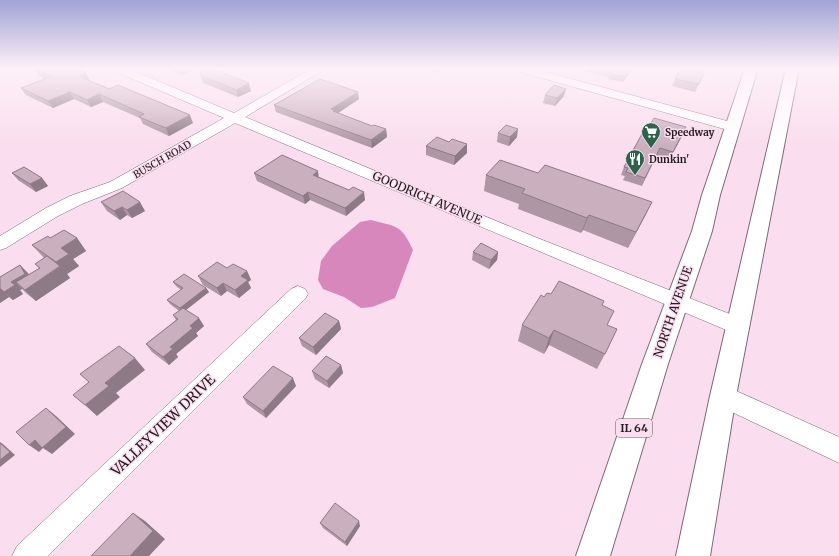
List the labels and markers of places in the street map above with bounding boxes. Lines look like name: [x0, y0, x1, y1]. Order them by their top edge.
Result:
supermarket icon: Speedway: [640, 121, 662, 149]
place label: Speedway: [665, 126, 715, 139]
restaurant icon: Dunkin': [624, 148, 646, 176]
place label: Dunkin': [649, 153, 689, 166]

